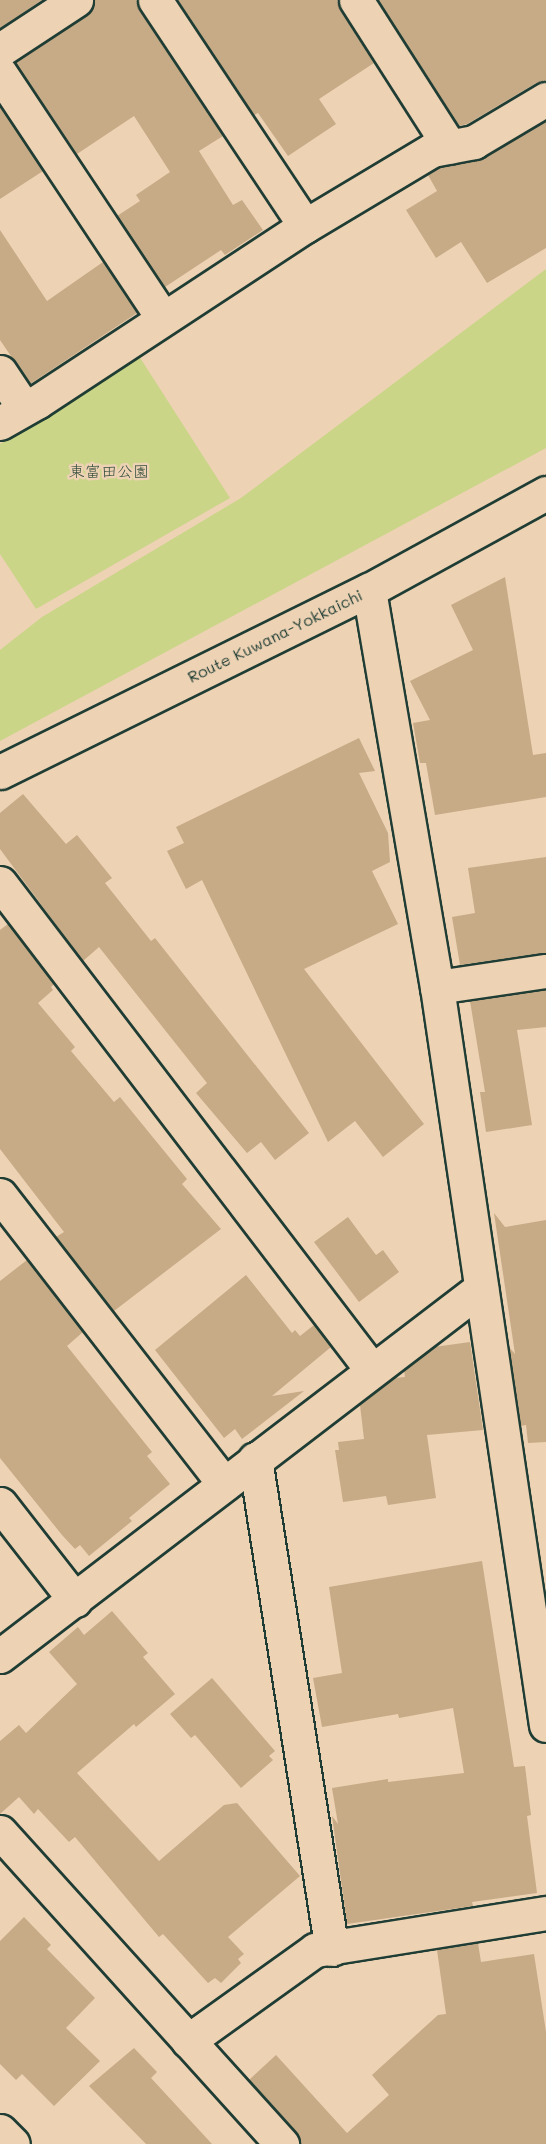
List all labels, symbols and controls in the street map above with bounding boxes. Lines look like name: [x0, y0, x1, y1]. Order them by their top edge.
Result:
park label: 東富田公園: [69, 461, 149, 481]
street label: Route Kuwana-Yokkaichi: [184, 585, 366, 687]

